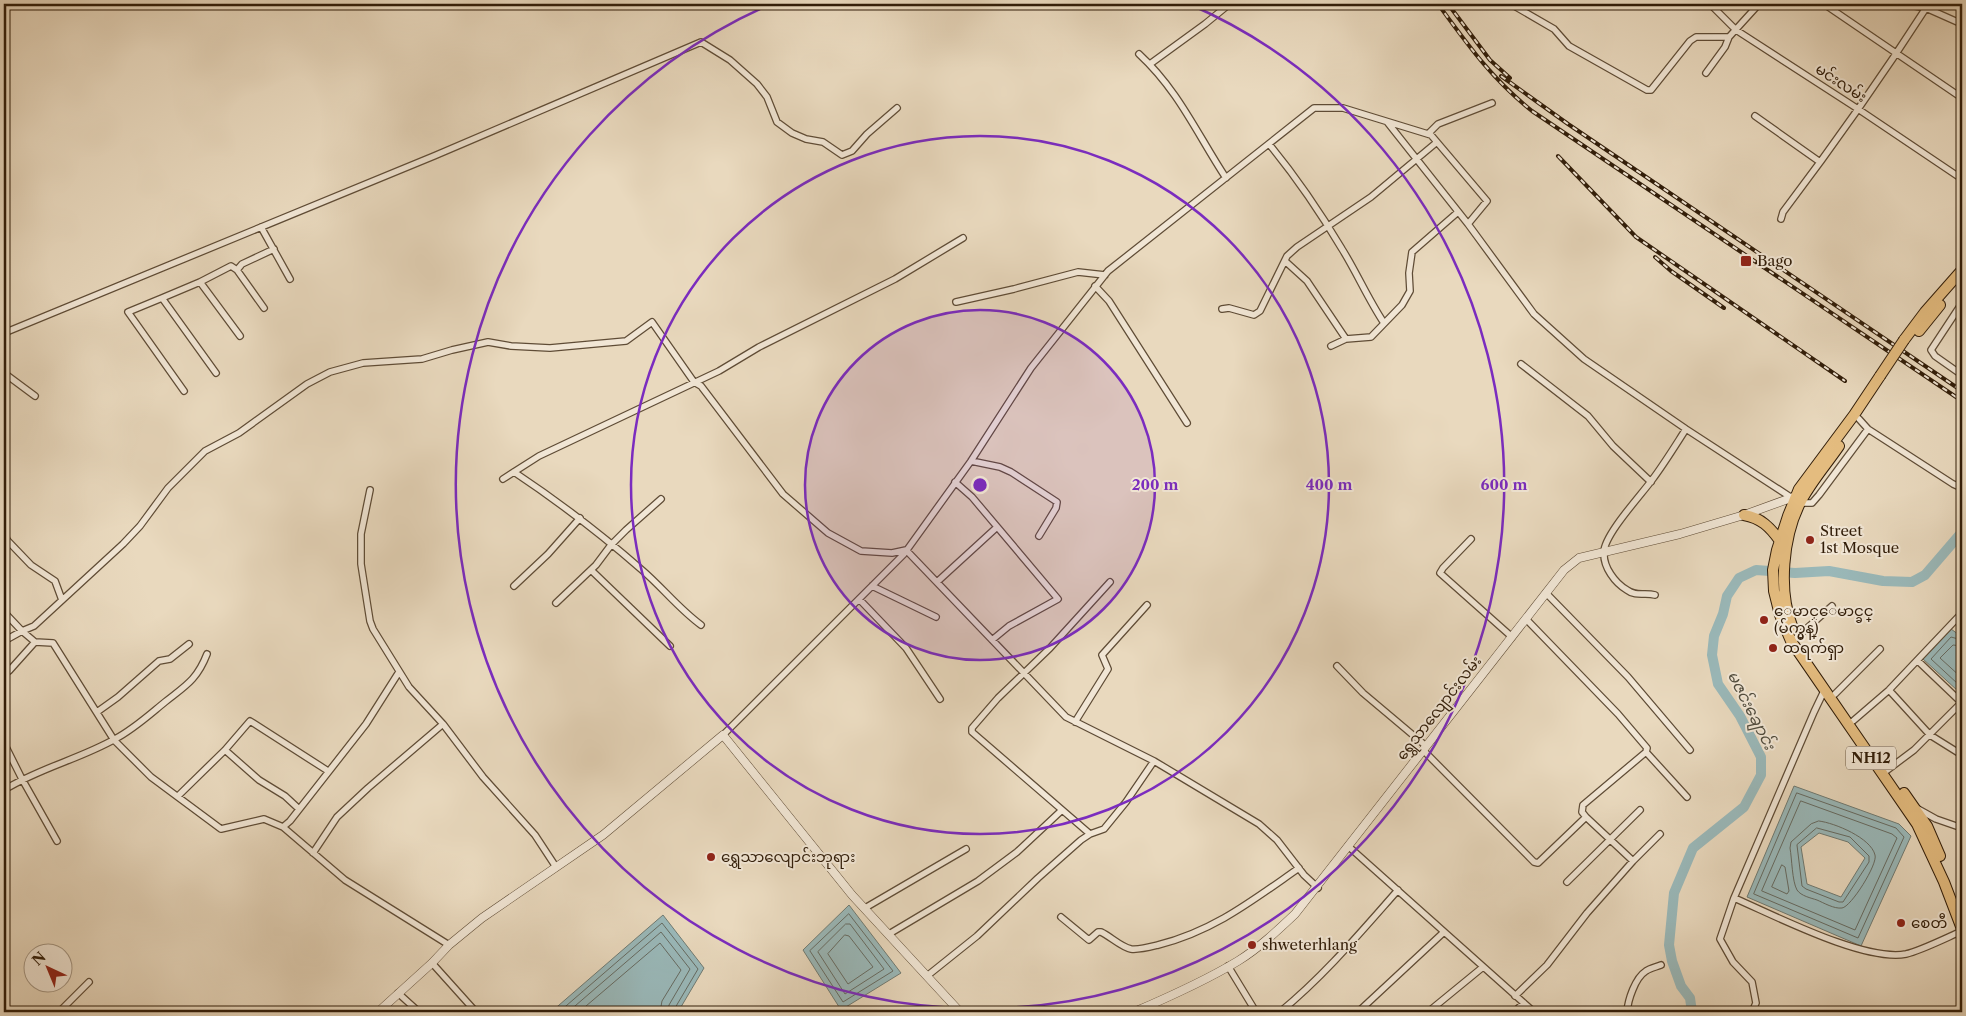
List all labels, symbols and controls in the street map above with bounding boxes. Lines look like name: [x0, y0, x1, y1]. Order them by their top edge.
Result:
street label: မင်းလမ်း: [1812, 59, 1870, 106]
place label: Bago: [1757, 251, 1792, 270]
marker: Bago: [1739, 254, 1753, 268]
text: 200 m: [1132, 475, 1178, 494]
text: 400 m: [1306, 475, 1352, 494]
text: 600 m: [1481, 475, 1527, 494]
centre of rings: [971, 476, 989, 494]
place label: Street 1st Mosque: [1820, 521, 1899, 557]
marker: Street 1st Mosque: [1804, 534, 1816, 546]
place label: ေမာင္ေမာင္ခင္ (မ်က္မွန္): [1774, 601, 1874, 640]
marker: ေမာင္ေမာင္ခင္ (မ်က္မွန္): [1758, 614, 1770, 626]
place label: ထရက်ရှာ: [1783, 638, 1844, 660]
marker: ထရက်ရှာ: [1767, 642, 1779, 654]
street label: ရွှေသာလျောင်းလမ်း: [1392, 652, 1488, 766]
water label: မဇင်းချောင်း: [1720, 667, 1782, 756]
road number: NH12: [1846, 746, 1896, 770]
place label: ရွှေသာလျောင်းဘုရား: [721, 847, 855, 869]
marker: ရွှေသာလျောင်းဘုရား: [705, 851, 717, 863]
place label: စေတီ: [1911, 913, 1947, 932]
marker: စေတီ: [1895, 917, 1907, 929]
place label: shweterhlang: [1262, 935, 1357, 954]
marker: shweterhlang: [1246, 939, 1258, 951]
north arrow: [22, 944, 72, 994]
text: N: [28, 948, 50, 969]

